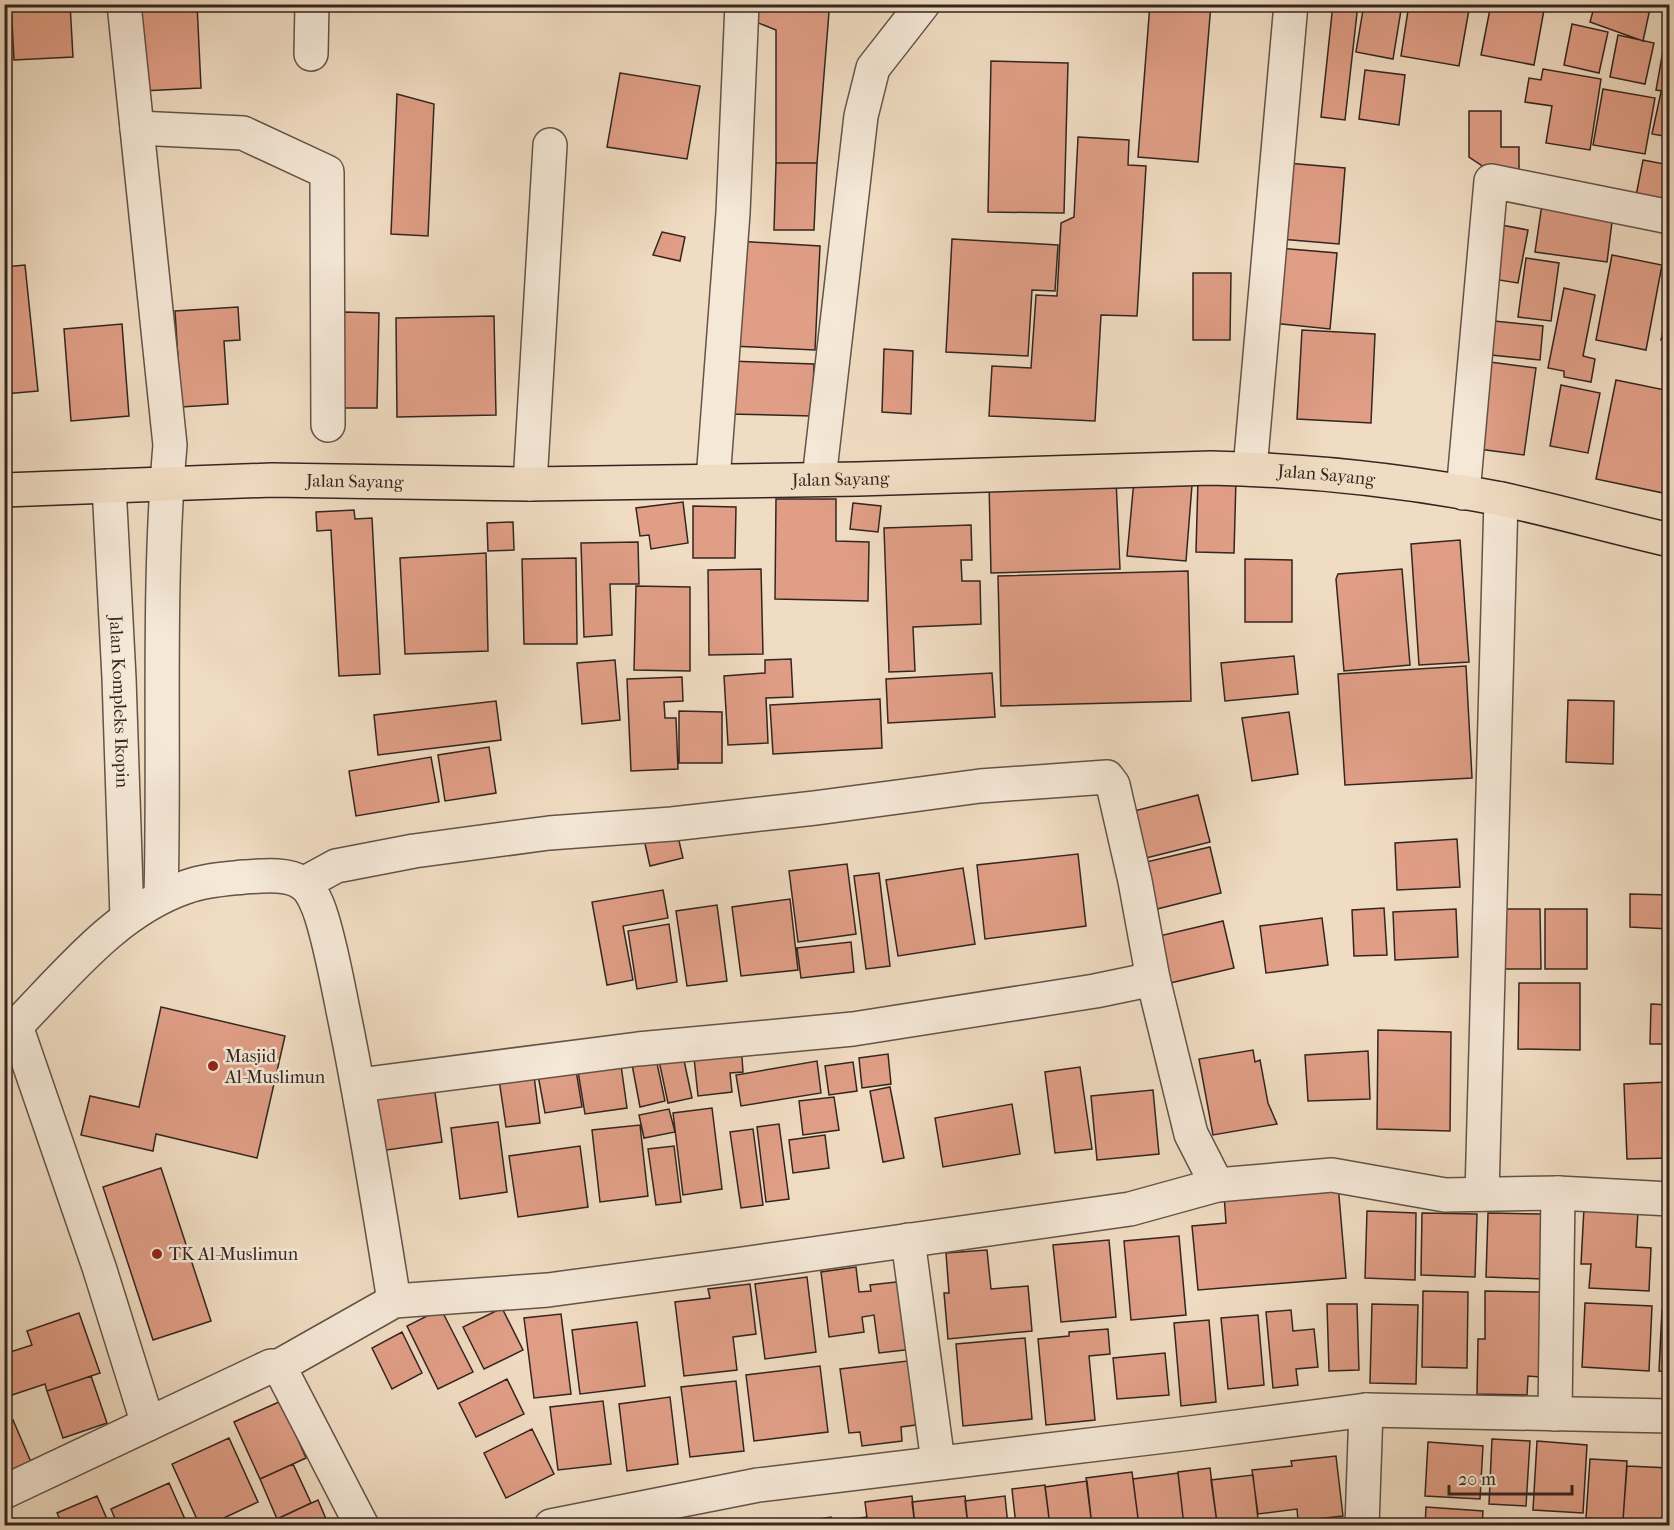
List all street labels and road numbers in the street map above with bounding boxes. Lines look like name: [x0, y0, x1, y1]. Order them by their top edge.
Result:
street label: Jalan Sayang: [1275, 461, 1376, 491]
street label: Jalan Sayang: [790, 468, 890, 491]
street label: Jalan Sayang: [304, 470, 404, 493]
street label: Jalan Kompleks Ikopin: [105, 613, 133, 789]

